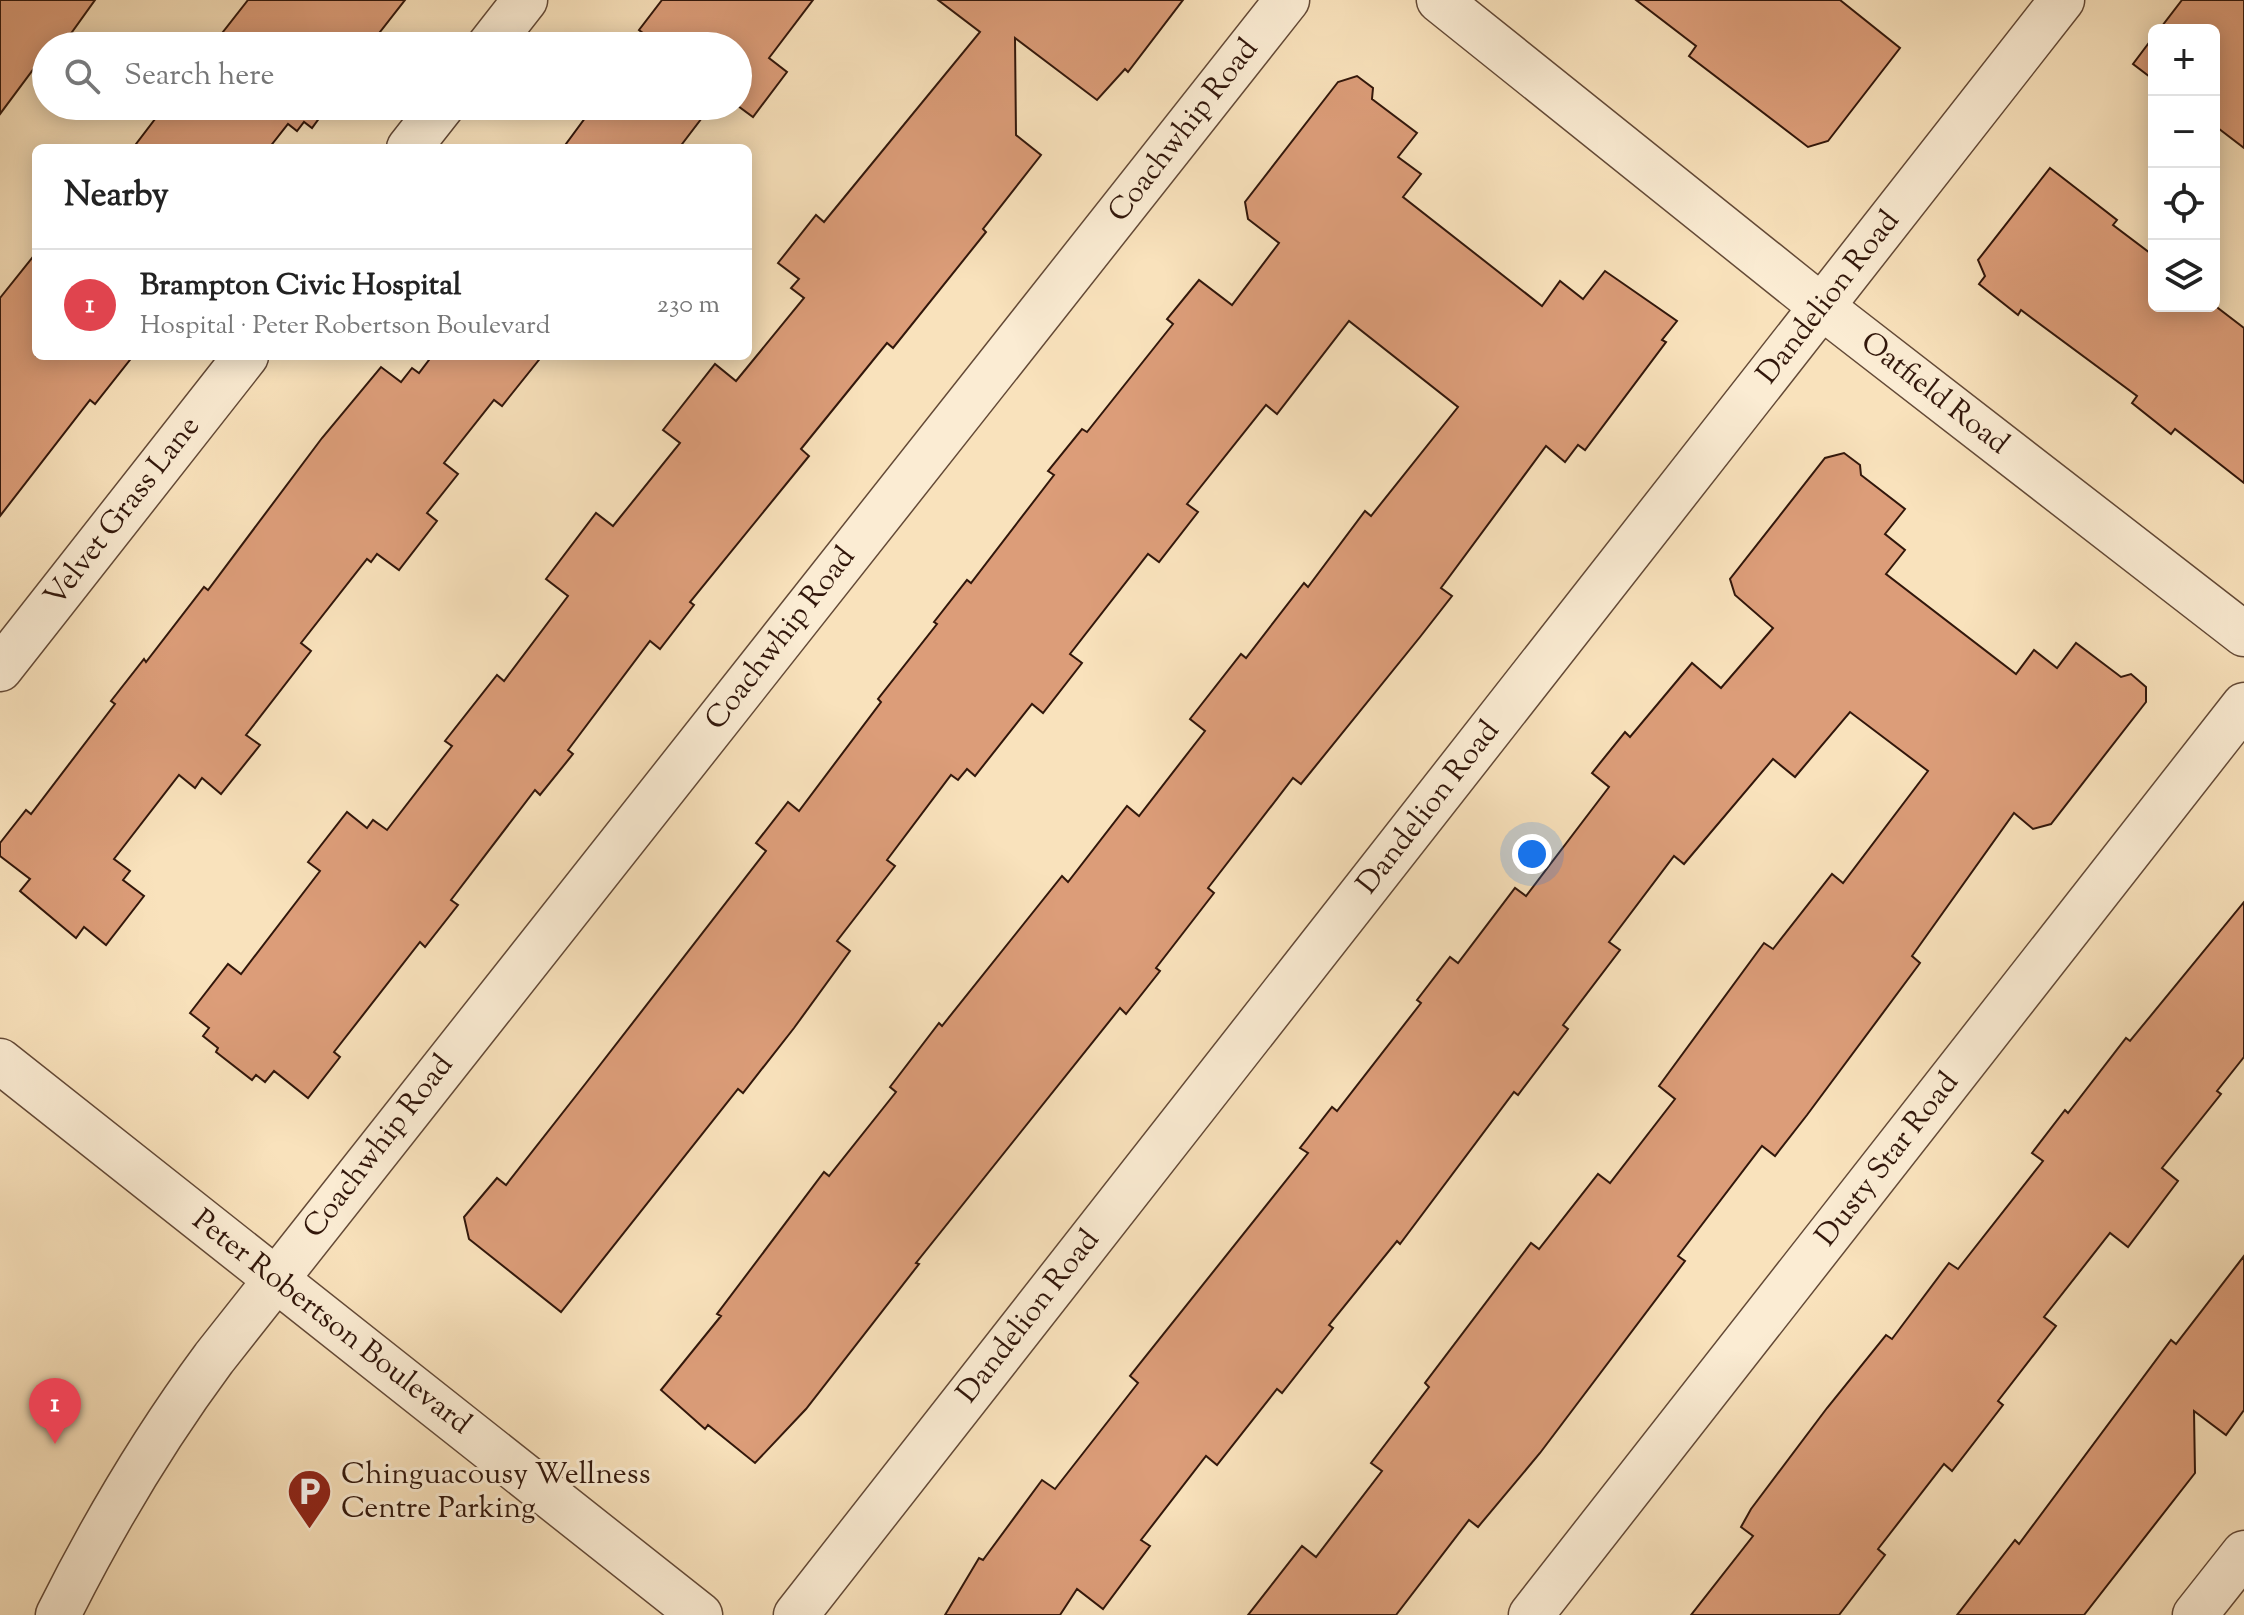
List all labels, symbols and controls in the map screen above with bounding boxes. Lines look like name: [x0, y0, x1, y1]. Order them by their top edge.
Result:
map controls: [2148, 24, 2220, 312]
button: +: [2148, 24, 2220, 96]
street label: Coachwhip Road: [1099, 30, 1270, 232]
search box: [32, 32, 752, 120]
icon: search: [60, 54, 104, 98]
text: Search here: [124, 55, 274, 98]
button: −: [2148, 96, 2220, 168]
button: locate: [2148, 168, 2220, 240]
text: Nearby: [64, 172, 169, 221]
street label: Dandelion Road: [1747, 202, 1911, 394]
button: layers: [2148, 240, 2220, 312]
text: Brampton Civic Hospital: [140, 265, 461, 308]
text: 1: [86, 287, 94, 324]
text: 230 m: [657, 287, 720, 324]
text: Hospital · Peter Robertson Boulevard: [140, 308, 550, 345]
street label: Oatfield Road: [1851, 322, 2018, 466]
street label: Velvet Grass Lane: [35, 408, 211, 616]
street label: Coachwhip Road: [696, 538, 867, 740]
street label: Dandelion Road: [1347, 712, 1511, 904]
your location: [1512, 834, 1552, 874]
street label: Coachwhip Road: [294, 1046, 465, 1248]
street label: Dusty Star Road: [1806, 1064, 1970, 1256]
street label: Peter Robertson Boulevard: [182, 1200, 480, 1446]
street label: Dandelion Road: [947, 1221, 1111, 1413]
pin: 1: [29, 1378, 81, 1444]
place label: Chinguacousy Wellness Centre Parking: [341, 1454, 650, 1531]
parking icon: Chinguacousy Wellness Centre Parking: [286, 1468, 334, 1531]

